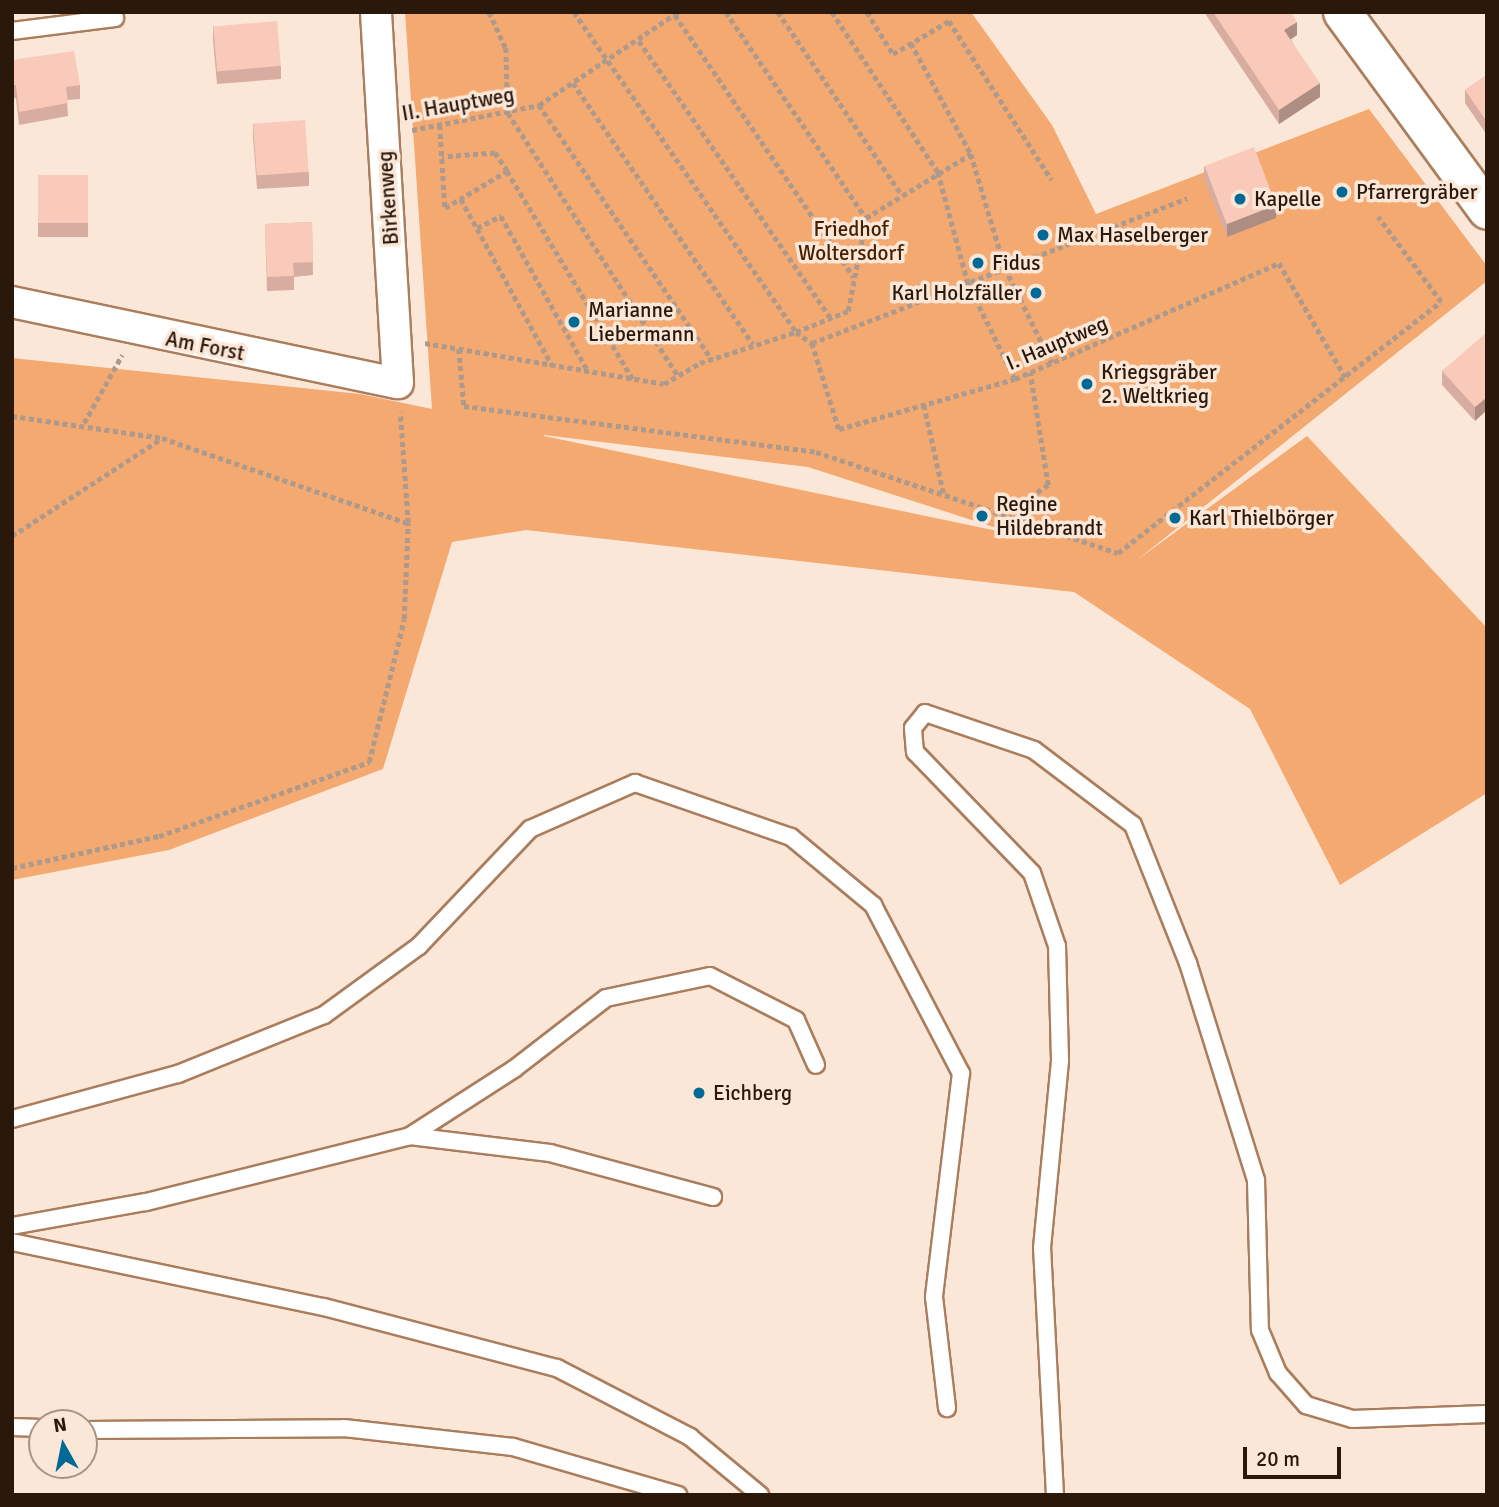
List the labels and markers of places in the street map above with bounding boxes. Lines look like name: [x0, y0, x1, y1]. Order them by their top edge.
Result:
place label: Pfarrergräber: [1356, 179, 1478, 205]
marker: Pfarrergräber: [1334, 184, 1350, 200]
place label: Kapelle: [1254, 186, 1321, 212]
marker: Kapelle: [1232, 191, 1248, 207]
place label: Max Haselberger: [1057, 222, 1208, 248]
marker: Max Haselberger: [1035, 227, 1051, 243]
place label: Fidus: [992, 250, 1040, 276]
marker: Fidus: [970, 255, 986, 271]
place label: Karl Holzfäller: [892, 280, 1022, 306]
marker: Karl Holzfäller: [1028, 285, 1044, 301]
place label: Marianne Liebermann: [588, 297, 694, 347]
marker: Marianne Liebermann: [566, 314, 582, 330]
place label: Kriegsgräber 2. Weltkrieg: [1101, 359, 1217, 409]
marker: Kriegsgräber 2. Weltkrieg: [1079, 376, 1095, 392]
place label: Regine Hildebrandt: [996, 491, 1103, 541]
place label: Karl Thielbörger: [1189, 505, 1334, 531]
marker: Regine Hildebrandt: [974, 508, 990, 524]
marker: Karl Thielbörger: [1167, 510, 1183, 526]
place label: Eichberg: [713, 1080, 792, 1106]
marker: Eichberg: [691, 1085, 707, 1101]

